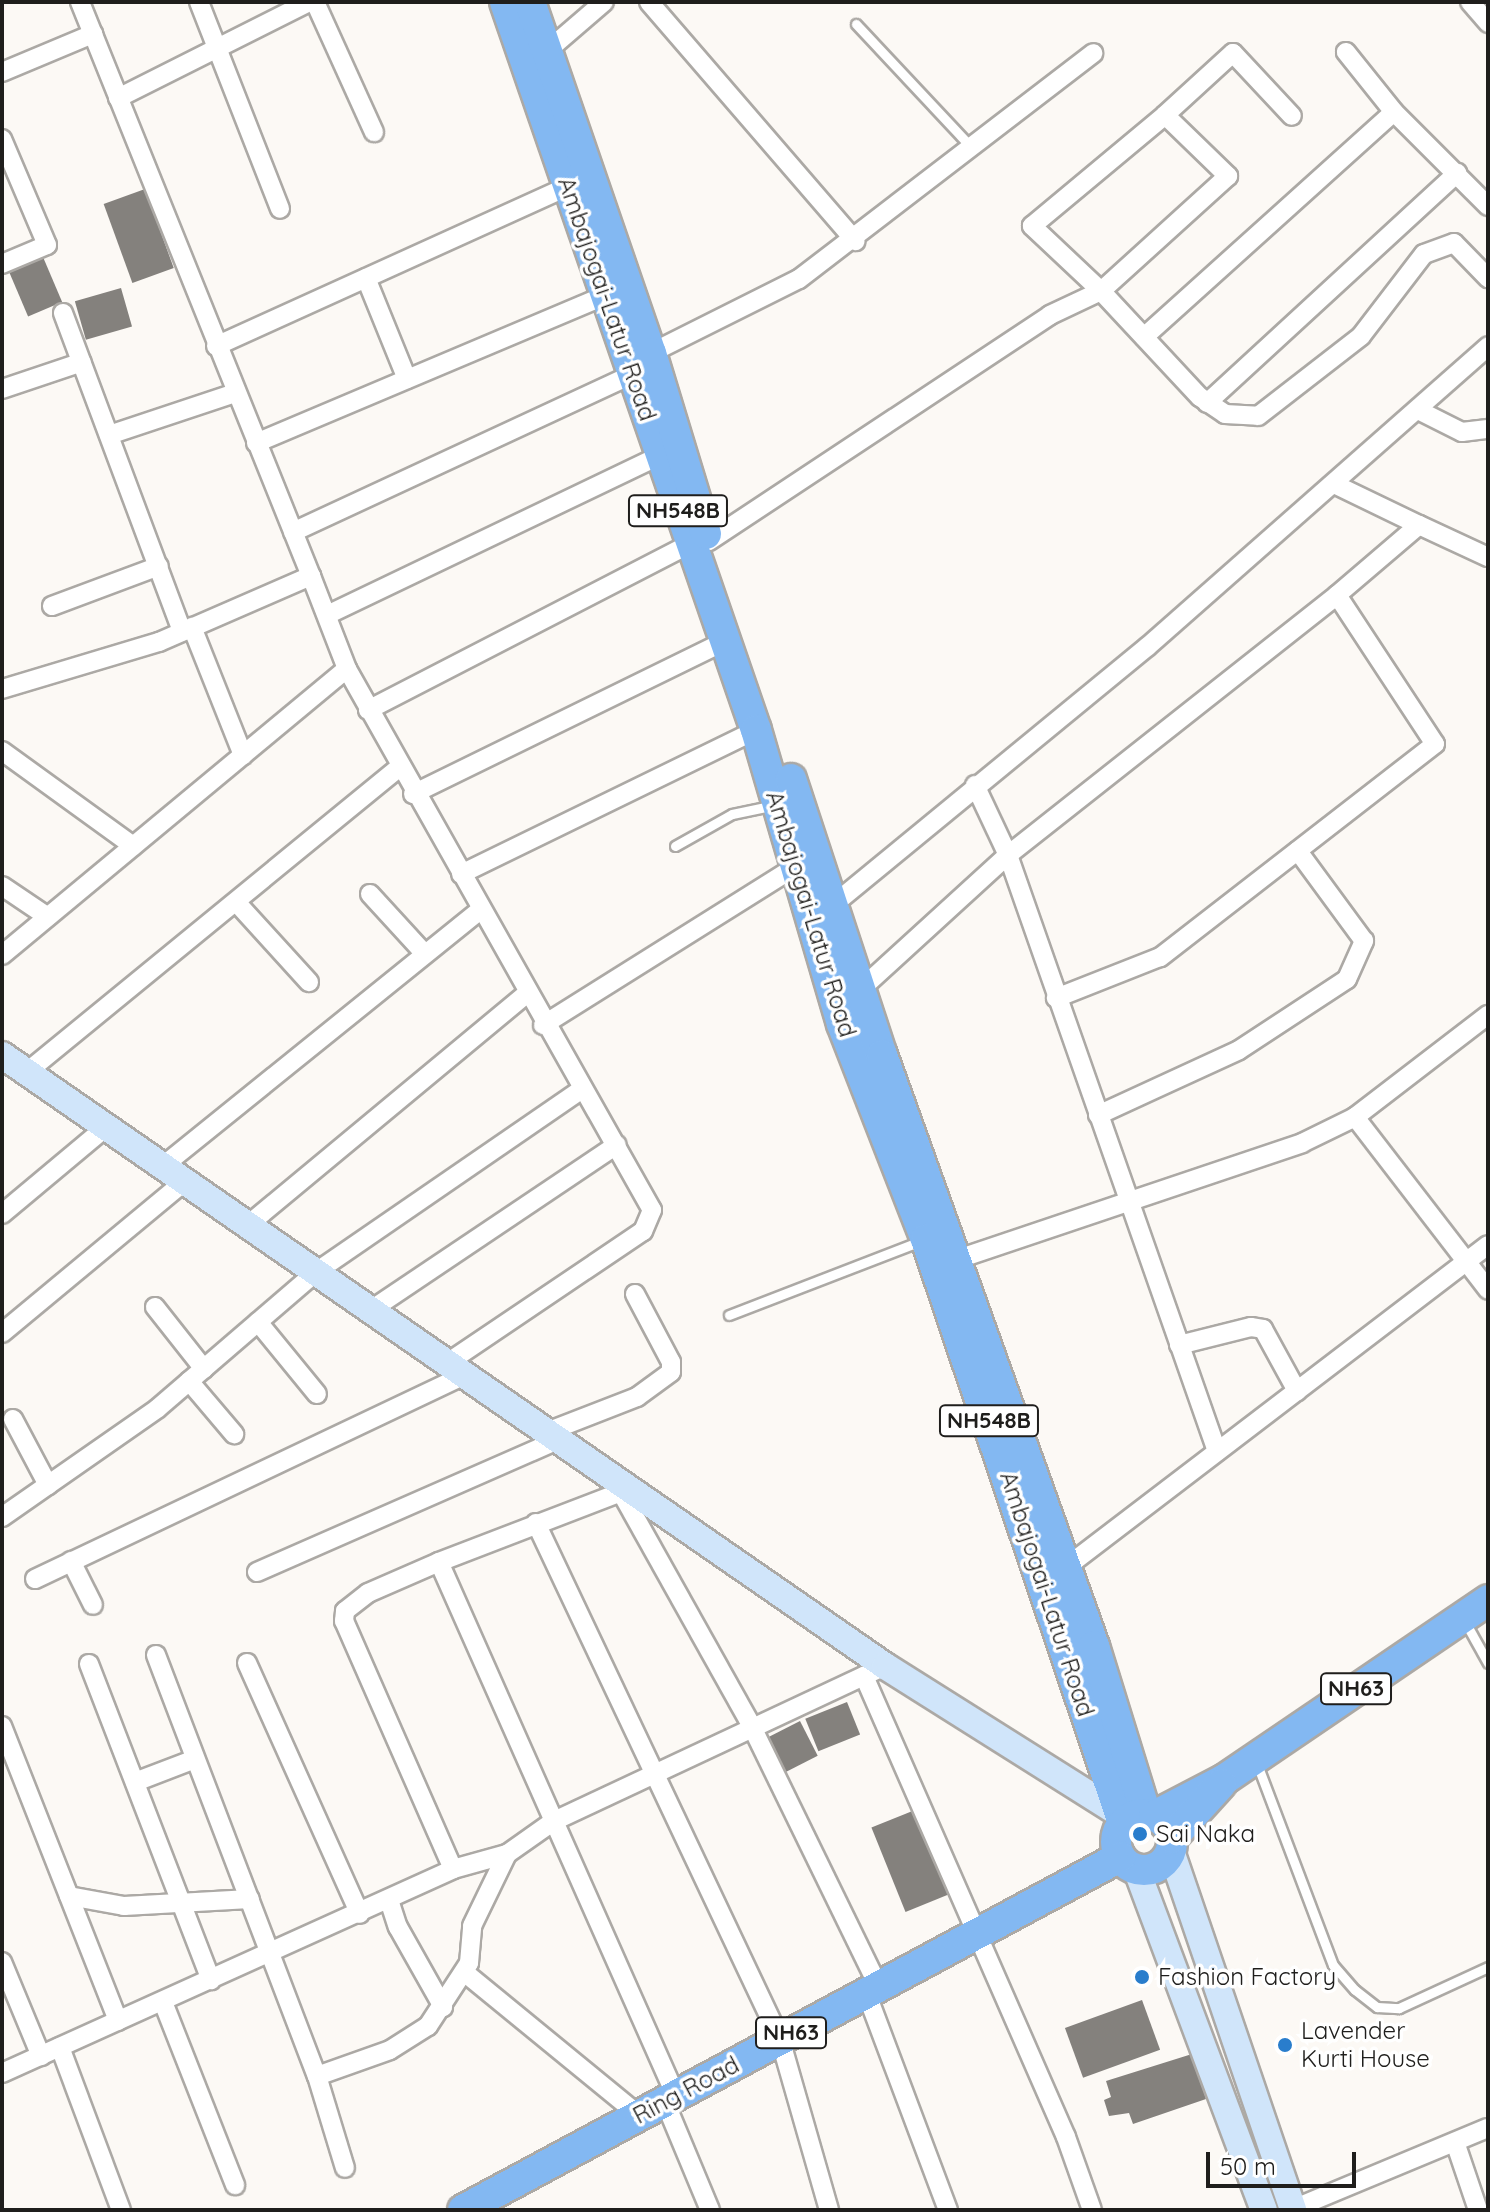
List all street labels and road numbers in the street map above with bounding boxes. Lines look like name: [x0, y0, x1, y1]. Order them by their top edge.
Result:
street label: Ambajogai-Latur Road: [552, 173, 662, 425]
road number: NH548B: [626, 493, 730, 529]
street label: Ambajogai-Latur Road: [760, 787, 862, 1041]
road number: NH548B: [937, 1403, 1041, 1439]
street label: Ambajogai-Latur Road: [994, 1468, 1100, 1720]
road number: NH63: [1320, 1671, 1392, 1707]
road number: NH63: [755, 2015, 827, 2051]
street label: Ring Road: [628, 2050, 744, 2130]

